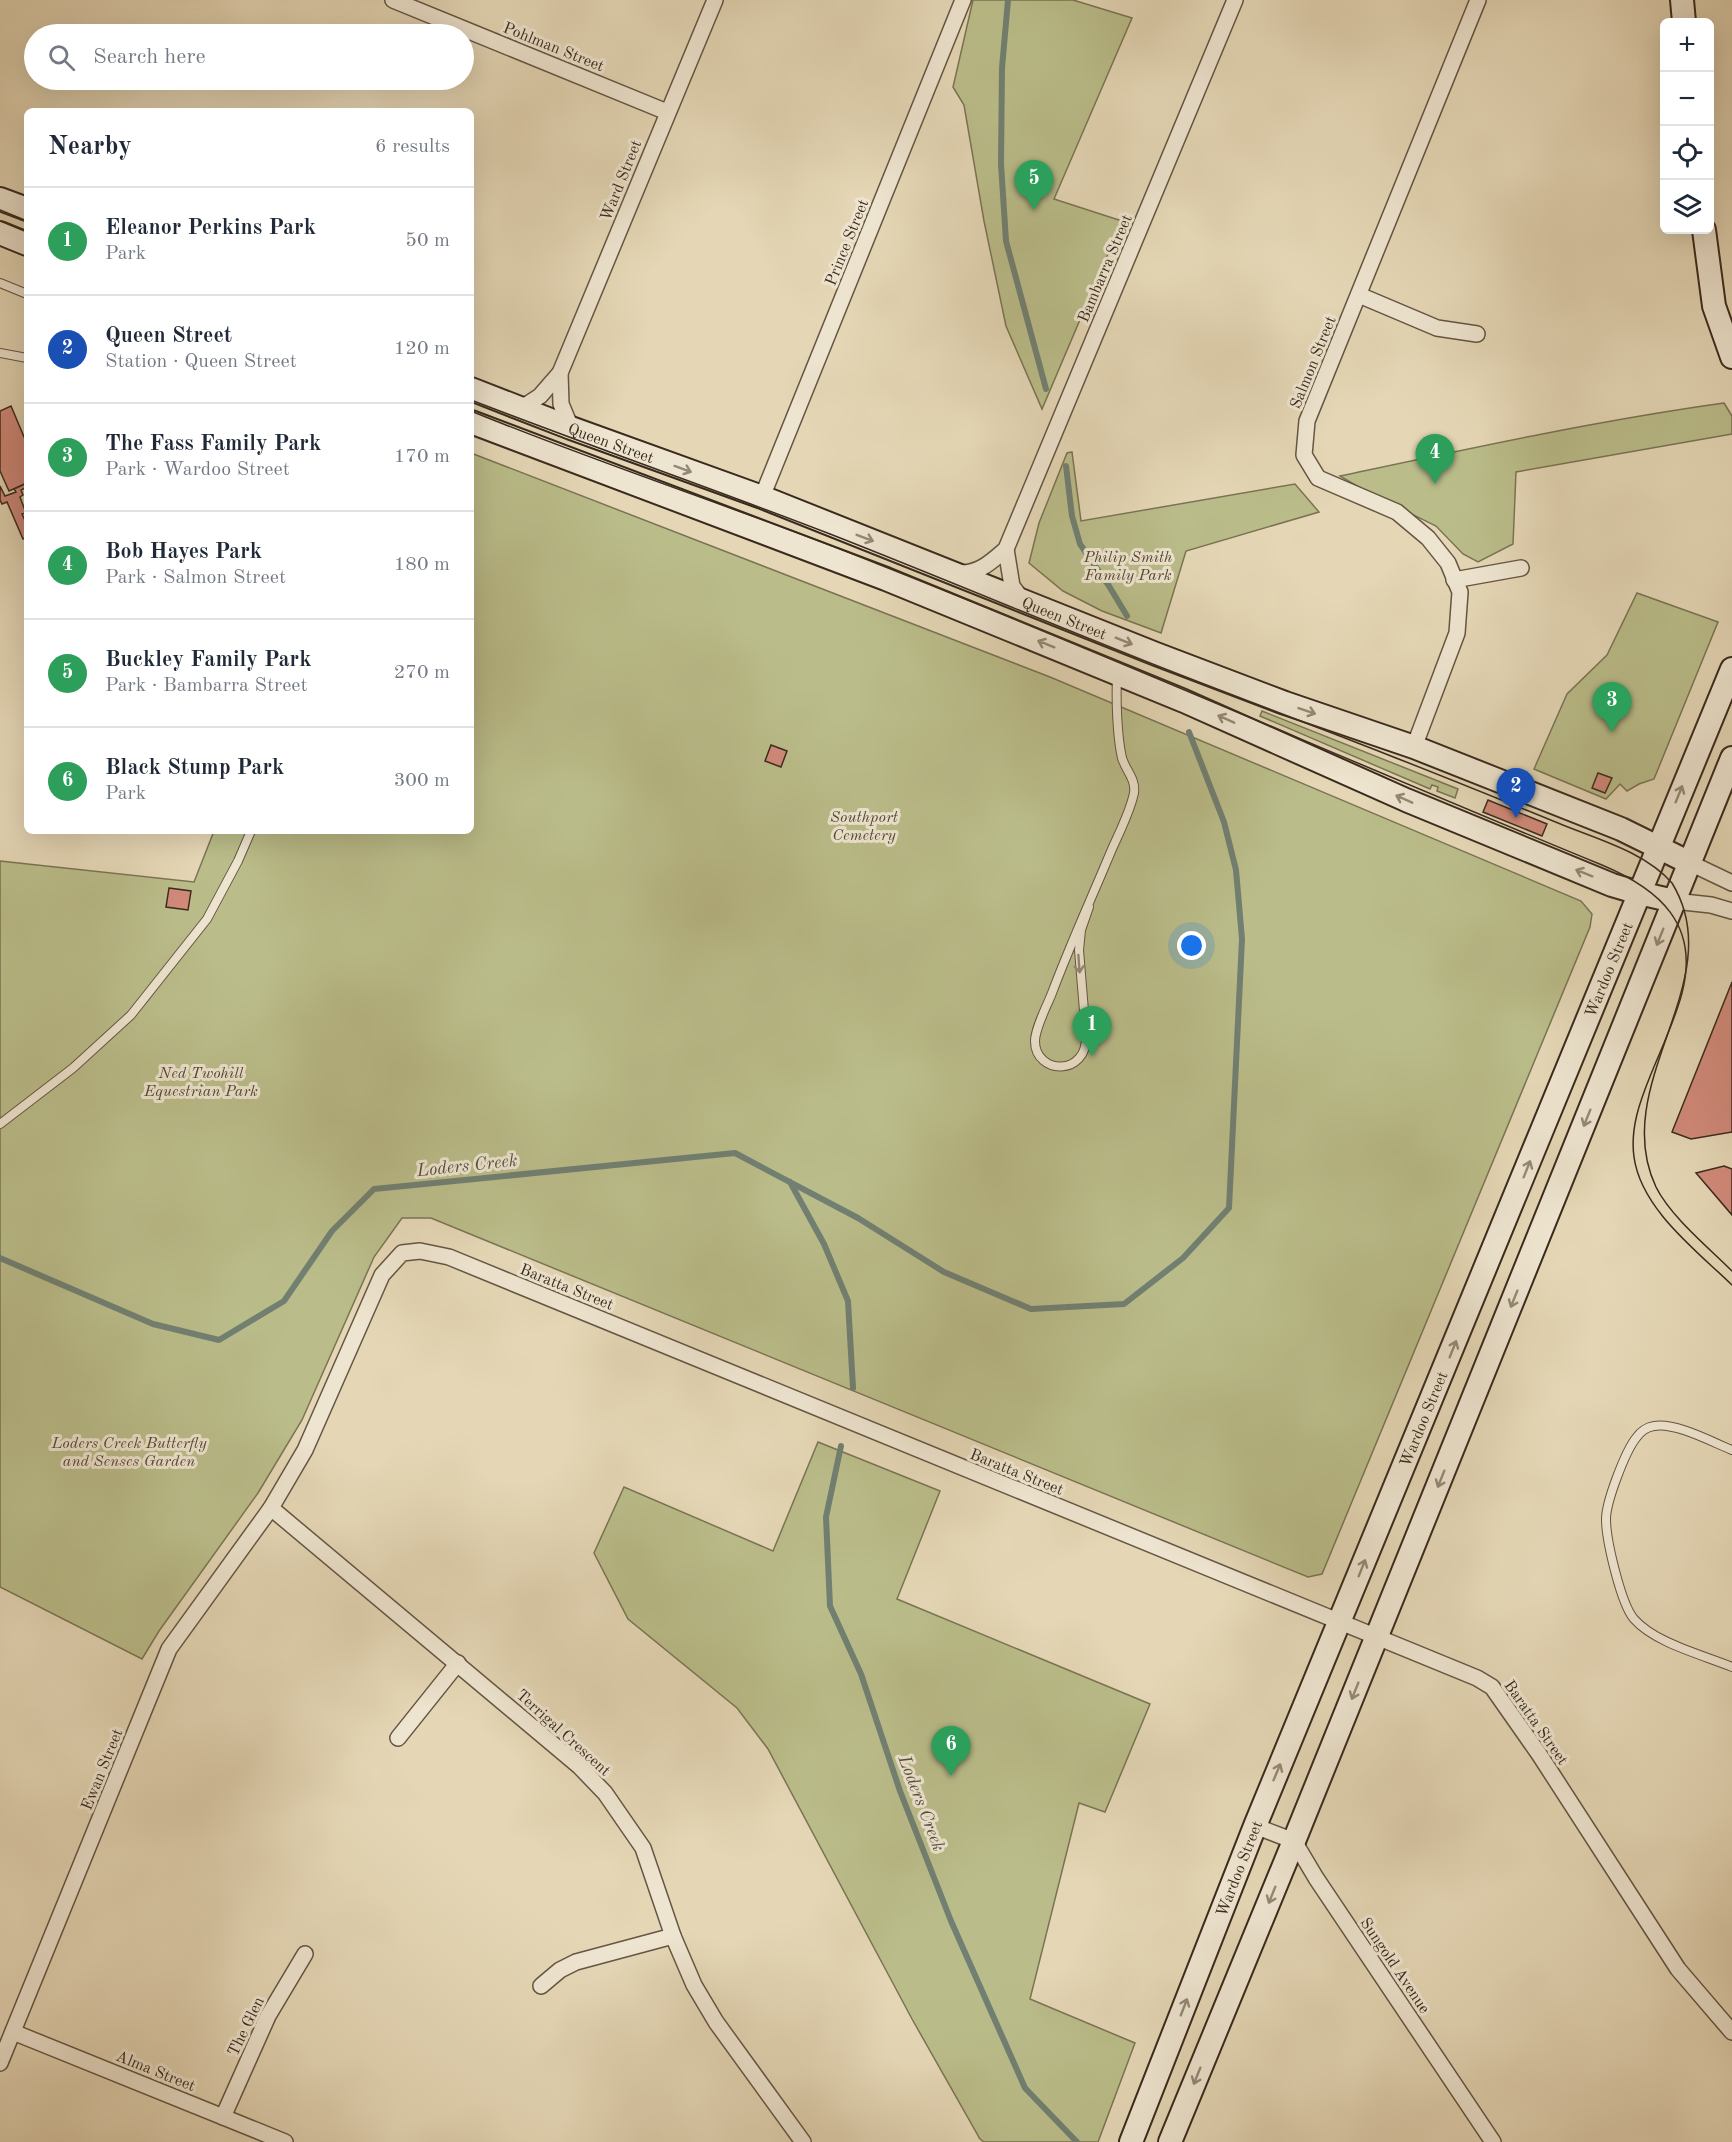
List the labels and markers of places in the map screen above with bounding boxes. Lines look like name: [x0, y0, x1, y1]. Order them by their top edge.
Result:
pin: 5: [1014, 160, 1054, 210]
pin: 4: [1416, 434, 1454, 484]
pin: 3: [1592, 682, 1632, 732]
pin: 2: [1496, 768, 1536, 818]
pin: 1: [1072, 1006, 1112, 1056]
pin: 6: [932, 1726, 970, 1776]

